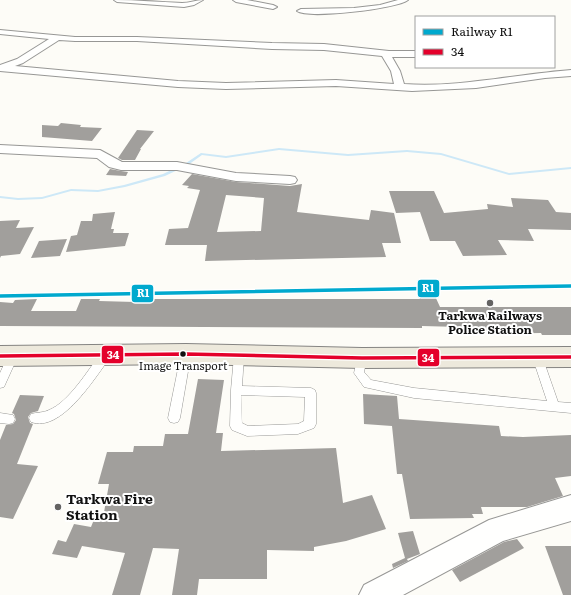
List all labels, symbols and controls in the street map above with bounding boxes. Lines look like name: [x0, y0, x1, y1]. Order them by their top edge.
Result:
legend: [415, 16, 555, 68]
text: Railway R1: [451, 22, 513, 40]
text: 34: [451, 42, 464, 60]
line badge: R1: [417, 279, 440, 298]
text: R1: [422, 279, 435, 295]
line badge: R1: [131, 284, 154, 303]
text: R1: [137, 284, 150, 300]
marker: Tarkwa Railways Police Station: [485, 298, 495, 308]
place label: Tarkwa Railways Police Station: [438, 306, 542, 338]
line badge: 34: [101, 345, 124, 364]
text: 34: [107, 346, 120, 362]
line badge: 34: [417, 348, 440, 367]
marker: Image Transport: [178, 349, 188, 359]
text: 34: [422, 349, 435, 365]
place label: Image Transport: [139, 357, 228, 373]
place label: Tarkwa Fire Station: [66, 488, 153, 524]
marker: Tarkwa Fire Station: [53, 502, 63, 512]

